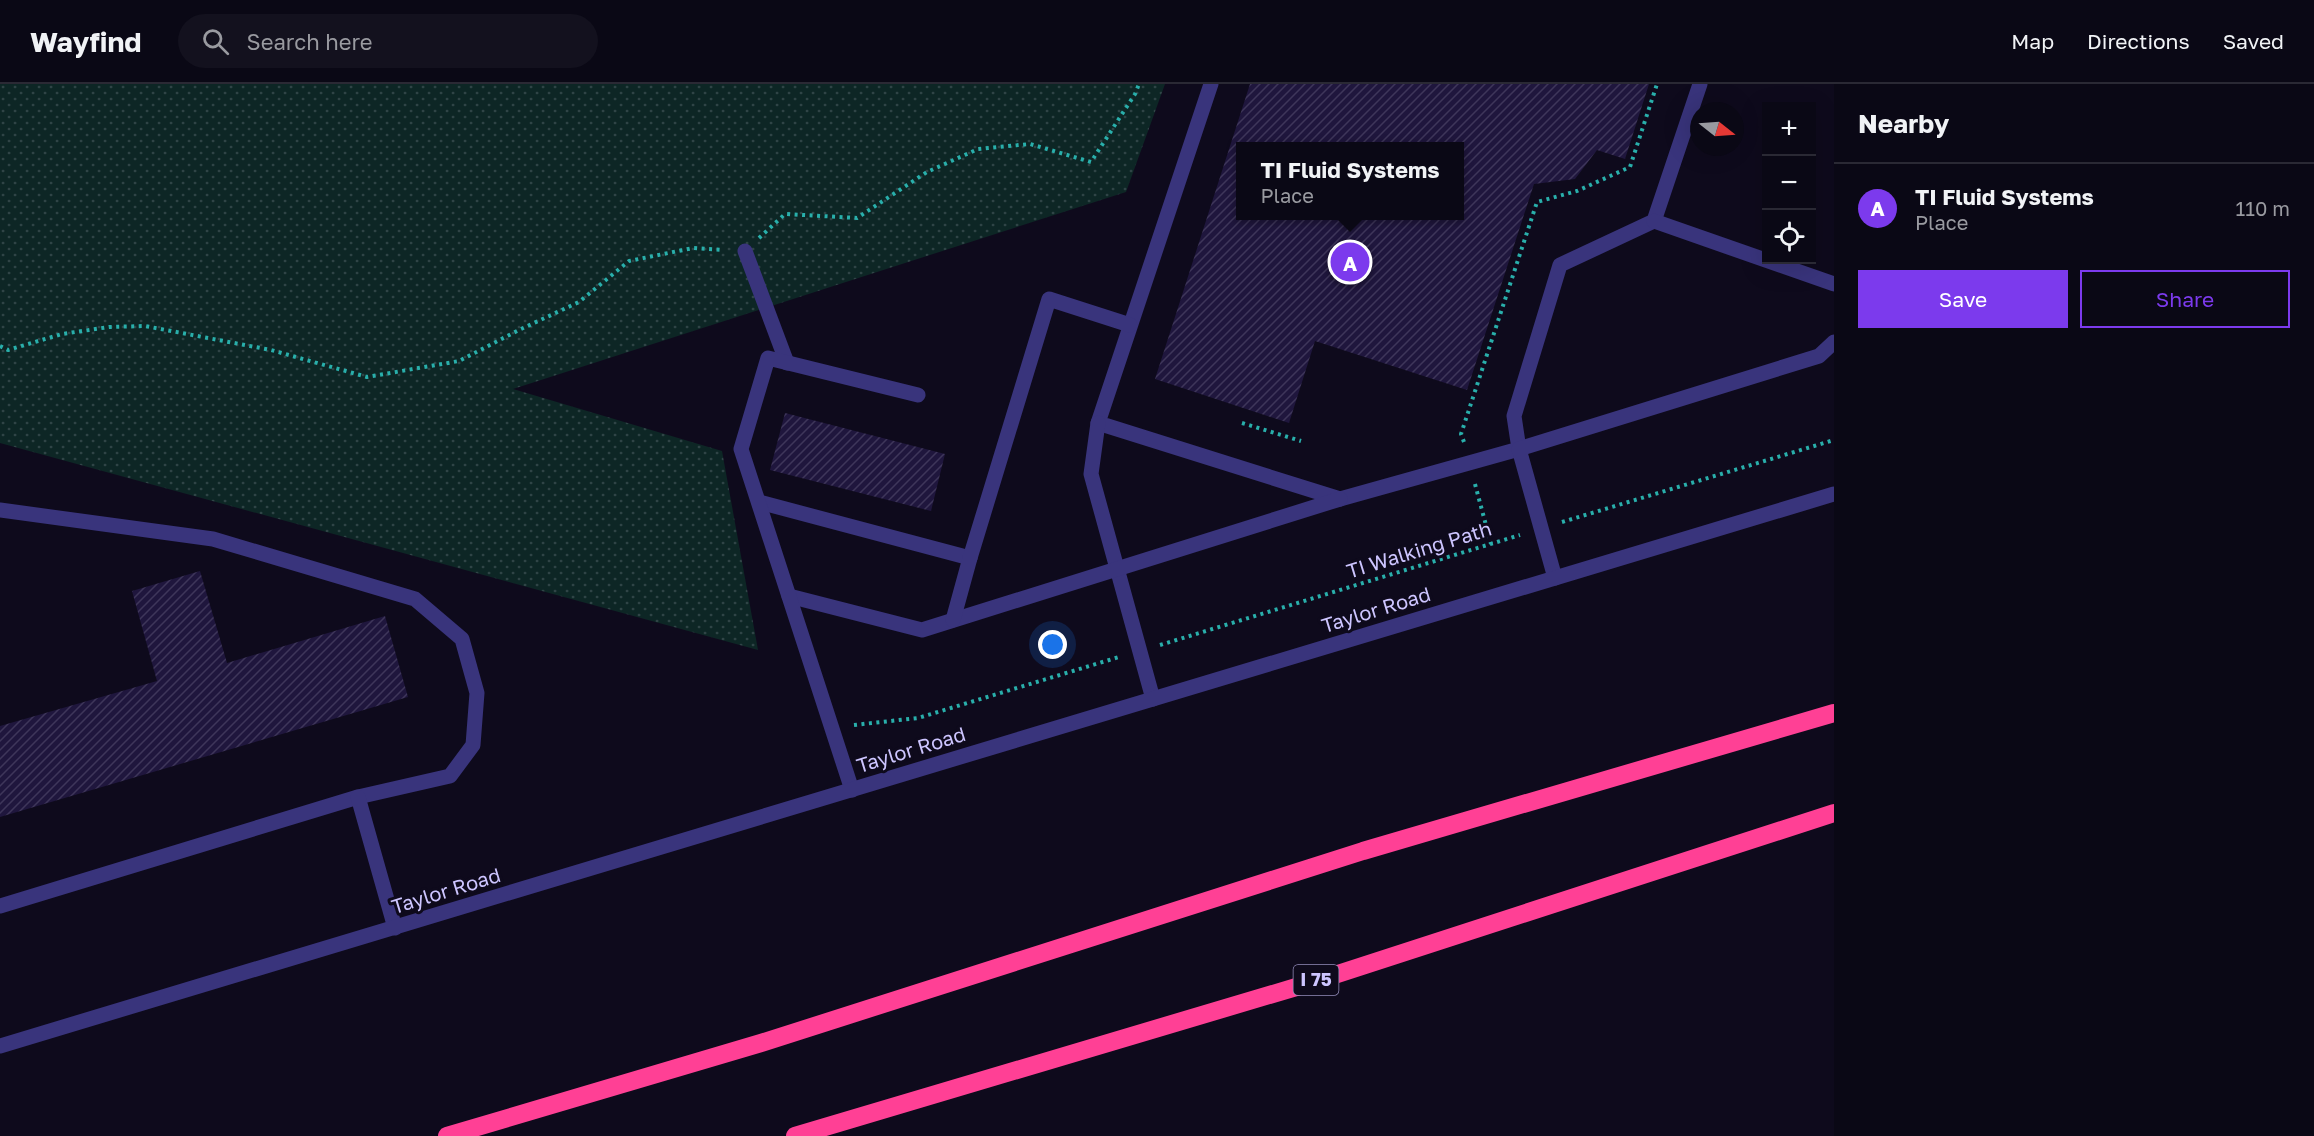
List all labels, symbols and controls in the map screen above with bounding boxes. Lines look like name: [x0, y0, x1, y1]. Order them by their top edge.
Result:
search box: [178, 14, 598, 68]
text: Wayfind: [30, 25, 142, 58]
icon: search: [199, 25, 232, 58]
text: Search here: [247, 28, 373, 55]
text: Map: [2011, 28, 2054, 54]
text: Directions: [2087, 28, 2190, 54]
text: Saved: [2223, 28, 2284, 54]
north arrow: [1690, 102, 1744, 156]
map controls: [1762, 102, 1816, 264]
button: +: [1762, 102, 1816, 156]
text: Nearby: [1858, 108, 1949, 139]
popup: [1236, 142, 1464, 220]
text: TI Fluid Systems: [1261, 156, 1439, 183]
button: −: [1762, 156, 1816, 210]
text: Place: [1261, 183, 1314, 207]
text: TI Fluid Systems: [1915, 183, 2094, 210]
text: A: [1870, 196, 1885, 220]
text: 110 m: [2236, 196, 2290, 220]
button: locate: [1762, 210, 1816, 264]
text: Place: [1915, 210, 1968, 234]
pin: A: [1330, 240, 1370, 285]
button: Save: [1858, 270, 2068, 328]
button: Share: [2080, 270, 2290, 328]
street label: TI Walking Path: [1343, 516, 1494, 582]
street label: Taylor Road: [1318, 581, 1433, 637]
your location: [1038, 630, 1067, 659]
street label: Taylor Road: [853, 721, 968, 777]
street label: Taylor Road: [388, 862, 503, 918]
road number: I 75: [1294, 965, 1338, 995]

